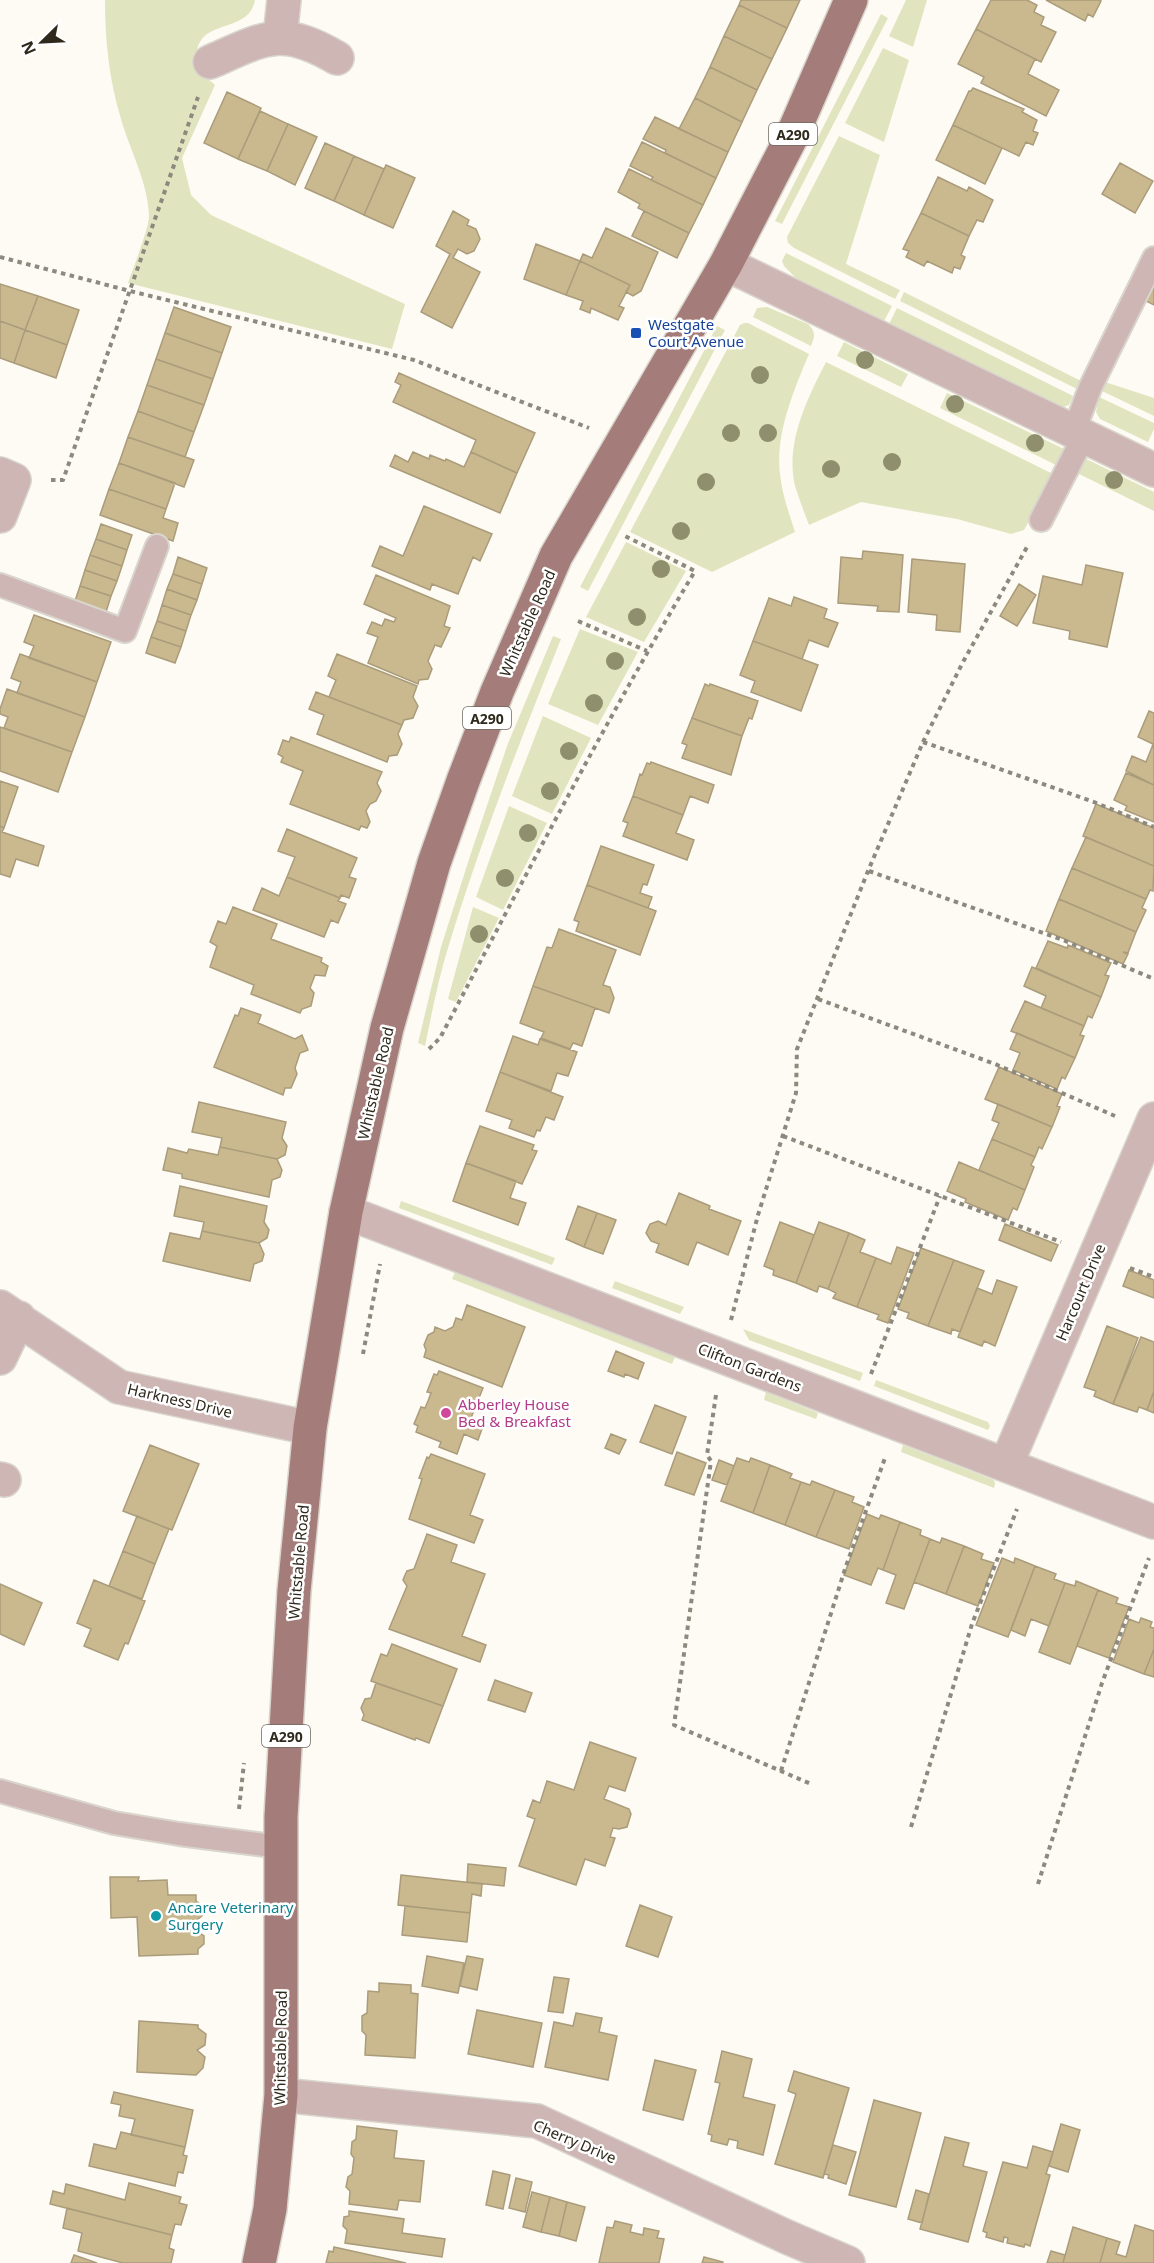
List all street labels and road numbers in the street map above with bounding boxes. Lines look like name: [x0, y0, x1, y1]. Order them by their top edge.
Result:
road number: A290: [769, 123, 817, 145]
street label: Whitstable Road: [494, 566, 560, 680]
road number: A290: [463, 707, 511, 729]
street label: Whitstable Road: [352, 1025, 398, 1141]
street label: Harcourt Drive: [1051, 1240, 1109, 1344]
street label: Clifton Gardens: [695, 1338, 805, 1396]
street label: Harkness Drive: [126, 1378, 234, 1422]
street label: Whitstable Road: [283, 1504, 313, 1620]
road number: A290: [262, 1725, 310, 1747]
street label: Whitstable Road: [269, 1990, 291, 2106]
street label: Cherry Drive: [530, 2115, 620, 2167]

